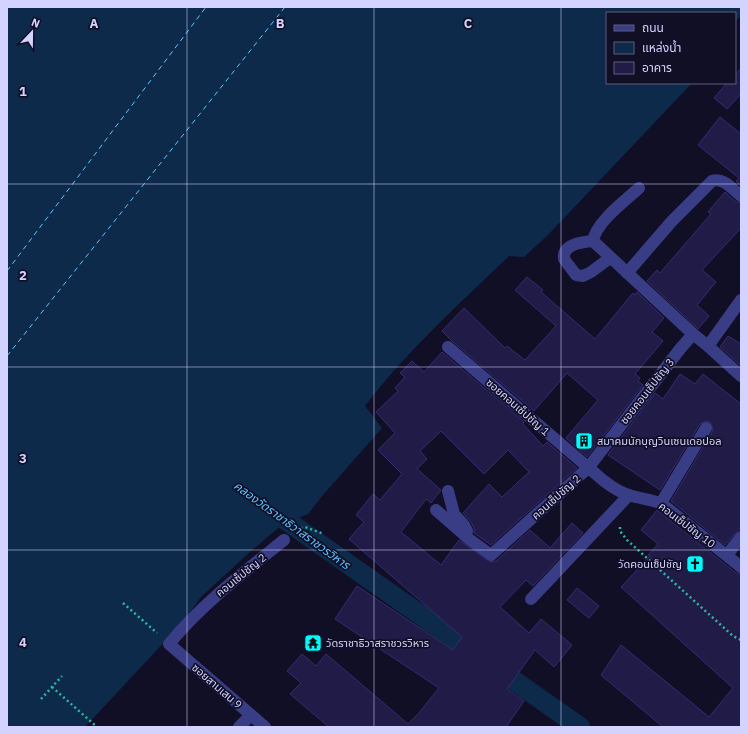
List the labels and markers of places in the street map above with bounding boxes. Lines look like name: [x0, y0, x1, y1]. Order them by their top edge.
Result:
building icon: สมาคมนักบุญวินเซนเดอปอล: [574, 431, 594, 451]
place label: สมาคมนักบุญวินเซนเดอปอล: [597, 434, 722, 448]
church icon: วัดคอนเซ็ปชัญ: [685, 554, 705, 574]
place label: วัดคอนเซ็ปชัญ: [618, 557, 682, 571]
temple icon: วัดราชาธิวาสราชวรวิหาร: [303, 633, 323, 653]
place label: วัดราชาธิวาสราชวรวิหาร: [326, 636, 429, 650]

